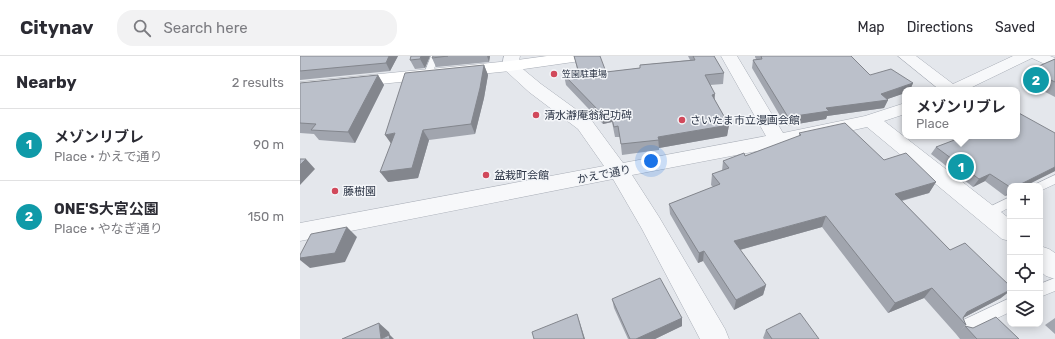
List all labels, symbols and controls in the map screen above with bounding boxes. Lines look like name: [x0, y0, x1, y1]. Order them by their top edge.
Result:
search box: [117, 10, 397, 46]
text: Citynav: [20, 16, 93, 39]
icon: search: [131, 17, 153, 39]
text: Search here: [163, 19, 248, 37]
text: Map: [858, 19, 885, 36]
text: Directions: [907, 19, 973, 36]
text: Saved: [995, 19, 1035, 36]
pin: 2: [1023, 65, 1049, 95]
marker: 笠園駐車場: [549, 69, 559, 79]
place label: 笠園駐車場: [562, 69, 607, 79]
text: Nearby: [16, 72, 77, 92]
text: 2 results: [232, 75, 284, 90]
popup: [902, 87, 1020, 139]
text: メゾンリブレ: [916, 98, 1006, 116]
place label: 清水瀞庵翁紀功碑: [544, 109, 632, 122]
marker: 清水瀞庵翁紀功碑: [531, 110, 541, 120]
place label: さいたま市立漫画会館: [690, 114, 800, 127]
marker: さいたま市立漫画会館: [677, 115, 687, 125]
text: Place: [916, 116, 949, 131]
text: メゾンリブレ: [54, 128, 144, 146]
text: 1: [26, 137, 32, 152]
text: 90 m: [253, 137, 284, 152]
text: Place · かえで通り: [54, 149, 162, 164]
your location: [641, 151, 661, 171]
pin: 1: [948, 152, 974, 182]
street label: かえで通り: [576, 163, 632, 186]
place label: 盆栽町会館: [494, 169, 549, 182]
marker: 盆栽町会館: [481, 170, 491, 180]
map controls: [1007, 183, 1043, 327]
button: +: [1007, 183, 1043, 219]
place label: 藤樹園: [343, 185, 376, 198]
marker: 藤樹園: [330, 186, 340, 196]
text: ONE'S大宮公園: [54, 200, 159, 218]
text: 2: [25, 209, 33, 224]
text: 150 m: [248, 209, 284, 224]
button: −: [1007, 219, 1043, 255]
text: Place · やなぎ通り: [54, 221, 163, 236]
button: locate: [1007, 255, 1043, 291]
button: layers: [1007, 291, 1043, 327]

